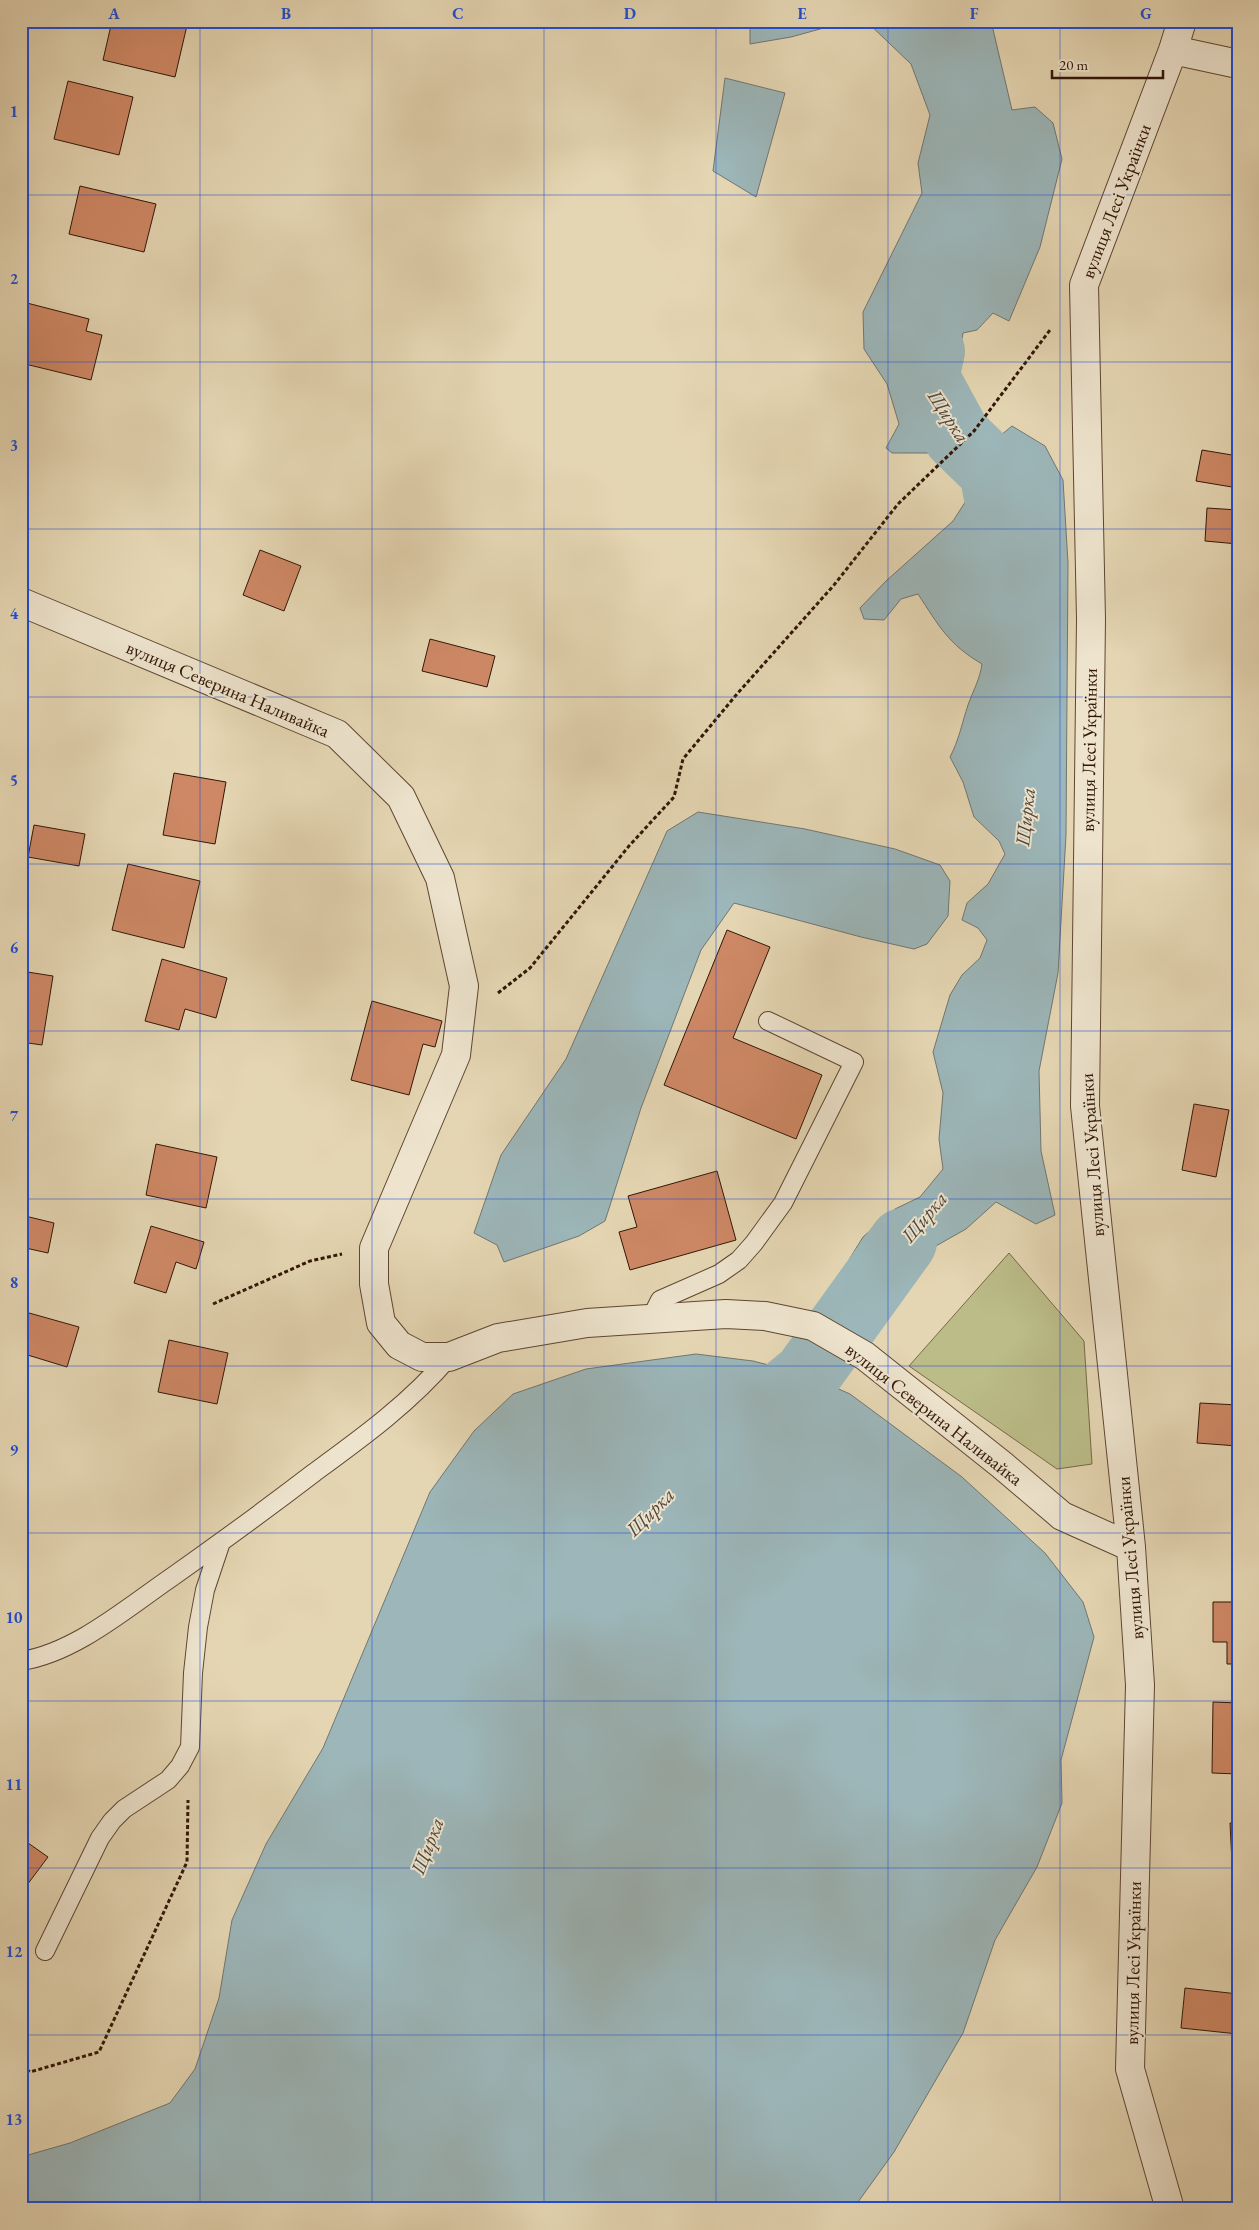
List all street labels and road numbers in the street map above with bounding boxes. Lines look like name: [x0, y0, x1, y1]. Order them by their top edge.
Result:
street label: вулиця Лесі Українки: [1075, 120, 1157, 282]
street label: вулиця Северина Наливайка: [123, 635, 334, 743]
street label: вулиця Лесі Українки: [1075, 668, 1103, 832]
street label: вулиця Лесі Українки: [1074, 1072, 1110, 1238]
street label: вулиця Северина Наливайка: [840, 1337, 1028, 1491]
street label: вулиця Лесі Українки: [1110, 1475, 1150, 1641]
street label: вулиця Лесі Українки: [1119, 1881, 1147, 2045]

